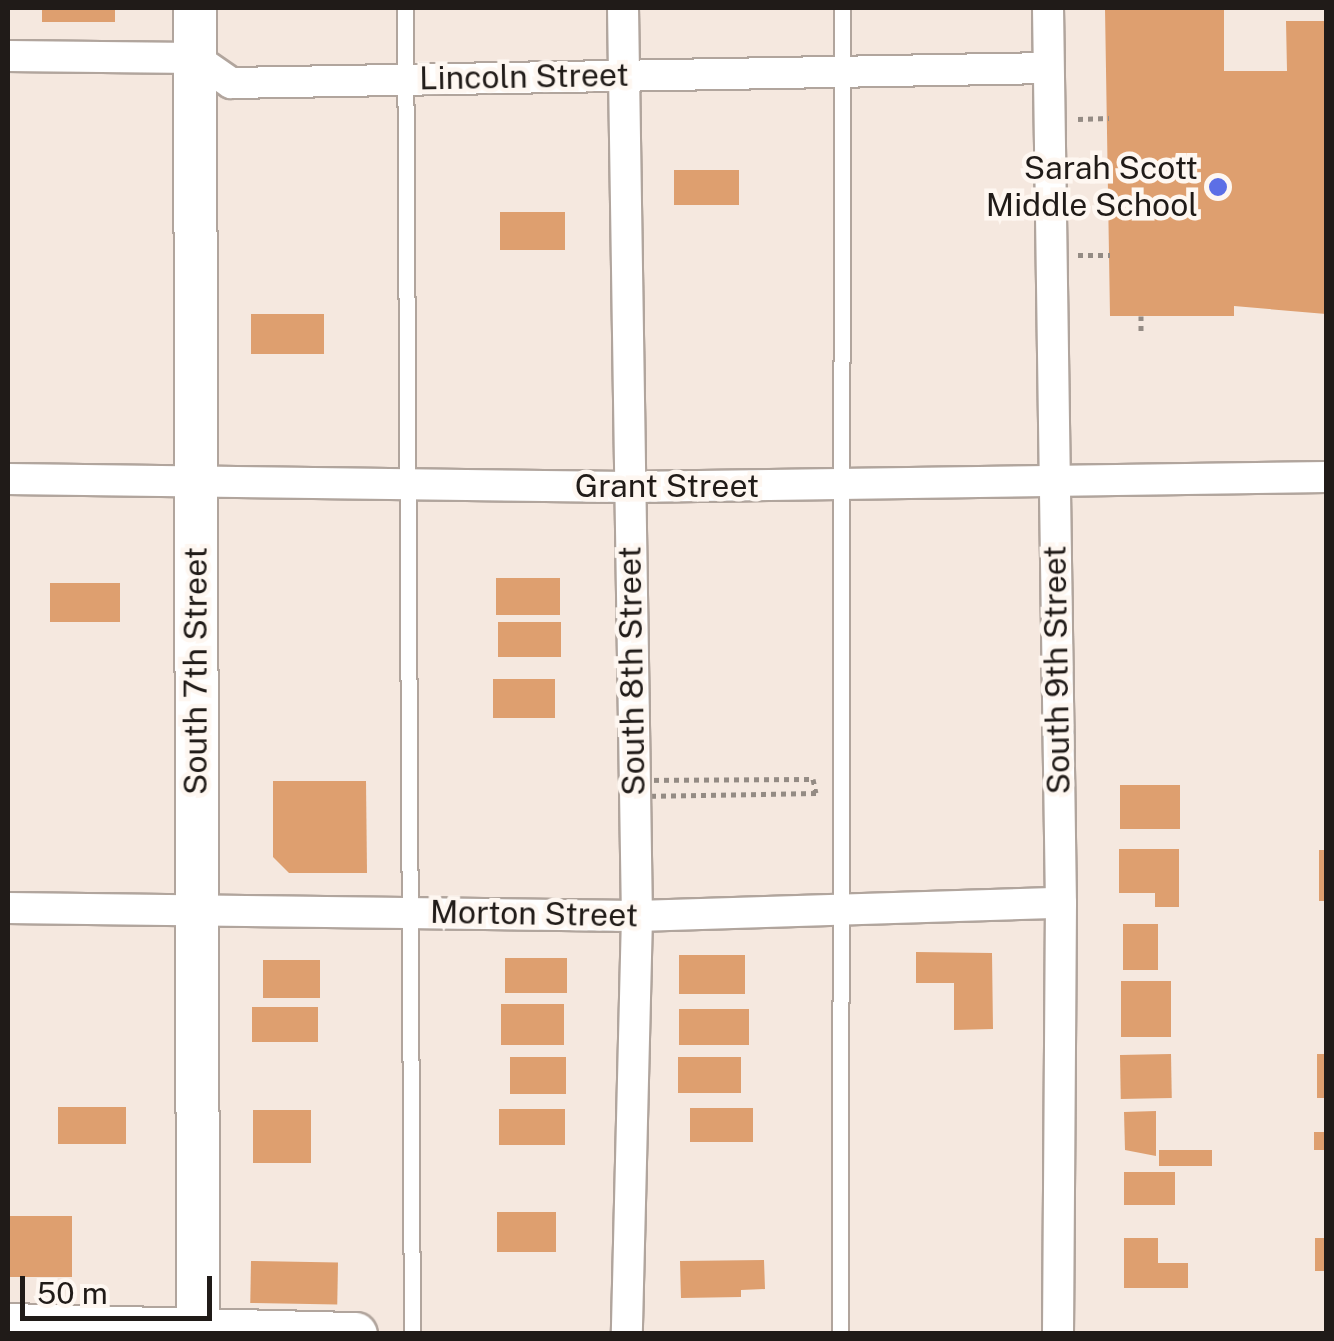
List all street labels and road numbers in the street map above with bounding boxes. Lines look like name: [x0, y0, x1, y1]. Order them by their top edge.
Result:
street label: Lincoln Street: [419, 56, 629, 98]
street label: Grant Street: [575, 467, 759, 505]
street label: South 9th Street: [1036, 545, 1078, 795]
street label: South 8th Street: [611, 546, 653, 796]
street label: South 7th Street: [177, 547, 215, 795]
street label: Morton Street: [430, 893, 638, 935]

